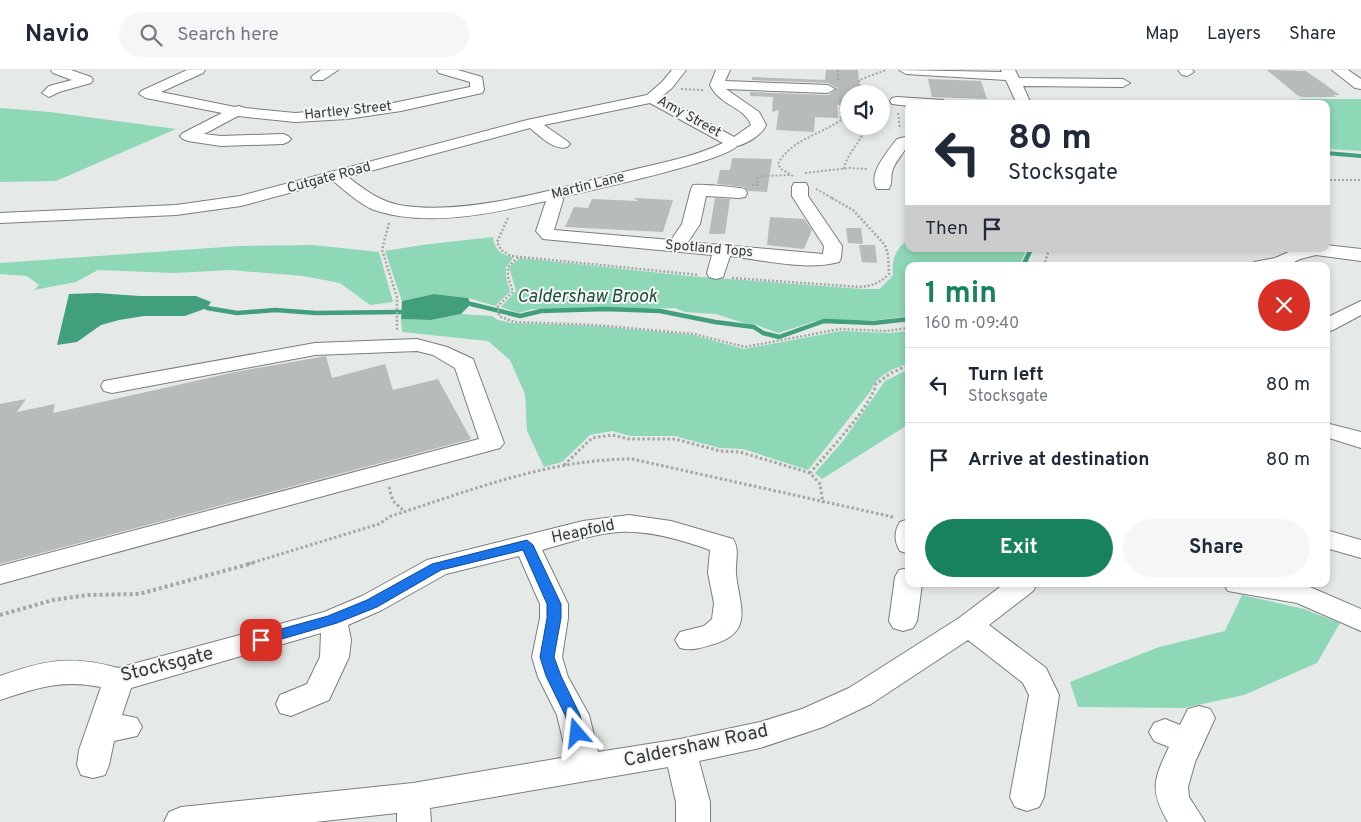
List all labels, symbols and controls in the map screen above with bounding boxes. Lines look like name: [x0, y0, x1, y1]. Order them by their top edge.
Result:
search box: [119, 12, 469, 57]
text: Navio: [25, 20, 89, 50]
icon: search: [137, 21, 165, 49]
text: Search here: [177, 23, 279, 47]
text: Map: [1145, 23, 1179, 46]
text: Layers: [1207, 23, 1261, 46]
text: Share: [1289, 23, 1336, 46]
map controls: [840, 85, 890, 135]
button: sound: [840, 85, 890, 135]
street label: Amy Street: [654, 92, 724, 142]
street label: Hartley Street: [303, 98, 393, 124]
text: 80 m: [1008, 117, 1092, 161]
icon: left: [925, 120, 990, 185]
street label: Cutgate Road: [285, 159, 373, 197]
text: Stocksgate: [1008, 160, 1118, 187]
street label: Martin Lane: [550, 169, 626, 203]
icon: arrive: [978, 215, 1006, 243]
text: Then: [925, 217, 968, 241]
street label: Spotland Tops: [664, 237, 754, 261]
text: 1 min: [925, 276, 997, 313]
button: close: [1258, 279, 1310, 331]
water label: Caldershaw Brook: [517, 286, 658, 309]
text: 160 m · 09:40: [925, 314, 1019, 334]
text: Turn left: [968, 363, 1044, 387]
icon: left: [925, 371, 953, 399]
text: 80 m: [1266, 373, 1310, 397]
text: Stocksgate: [968, 387, 1048, 407]
icon: arrive: [925, 446, 953, 474]
text: Arrive at destination: [968, 448, 1149, 472]
text: 80 m: [1266, 448, 1310, 472]
street label: Heapfold: [549, 516, 617, 548]
button: Exit: [925, 519, 1113, 577]
button: Share: [1123, 519, 1310, 577]
pin: [240, 619, 282, 661]
icon: arrive: [247, 626, 275, 654]
street label: Stocksgate: [118, 642, 216, 688]
position arrow: [550, 706, 602, 758]
street label: Caldershaw Road: [622, 719, 770, 773]

